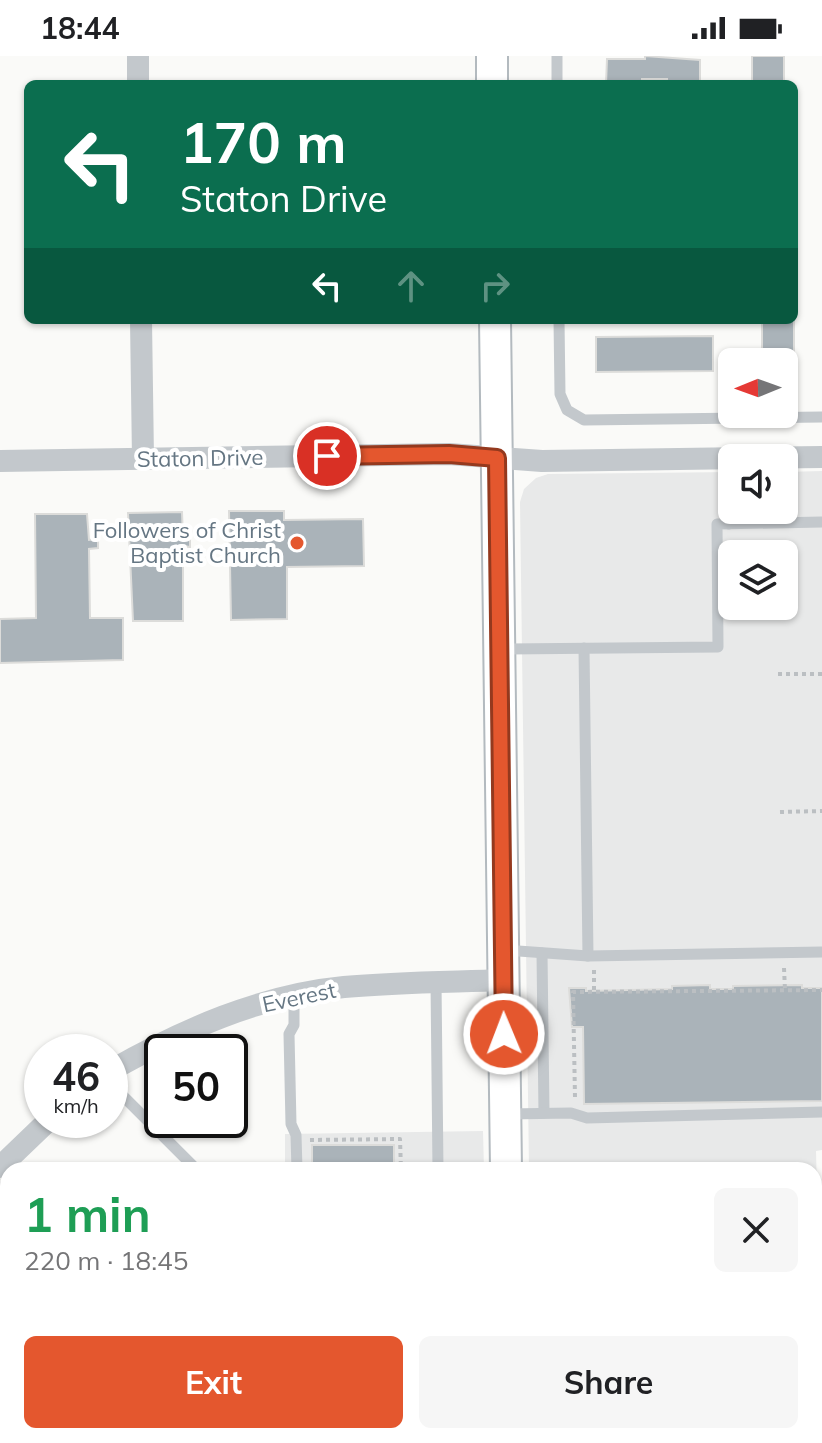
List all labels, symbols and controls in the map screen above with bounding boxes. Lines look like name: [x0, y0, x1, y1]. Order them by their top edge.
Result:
text: 18:44: [40, 9, 119, 47]
text: 170 m: [180, 107, 347, 177]
icon: left: [48, 112, 152, 216]
text: Staton Drive: [180, 176, 387, 221]
icon: left: [305, 264, 349, 308]
icon: ahead: [389, 264, 433, 308]
icon: right: [473, 264, 517, 308]
north arrow: [718, 348, 798, 428]
map controls: [718, 348, 798, 620]
pin: [293, 422, 361, 490]
icon: arrive: [305, 434, 349, 478]
street label: Staton Drive: [137, 443, 263, 473]
button: sound: [718, 444, 798, 524]
place label: Followers of Christ Baptist Church: [93, 516, 281, 569]
marker: Followers of Christ Baptist Church: [288, 534, 306, 552]
button: layers: [718, 540, 798, 620]
street label: Everest: [260, 975, 339, 1018]
position arrow: [462, 992, 546, 1076]
speed limit sign: 50: [144, 1034, 248, 1138]
text: 46: [52, 1051, 100, 1101]
text: km/h: [53, 1093, 99, 1118]
text: 1 min: [24, 1184, 151, 1244]
button: close: [714, 1188, 798, 1272]
text: 220 m · 18:45: [24, 1244, 188, 1277]
button: Exit: [24, 1336, 403, 1428]
button: Share: [419, 1336, 798, 1428]

